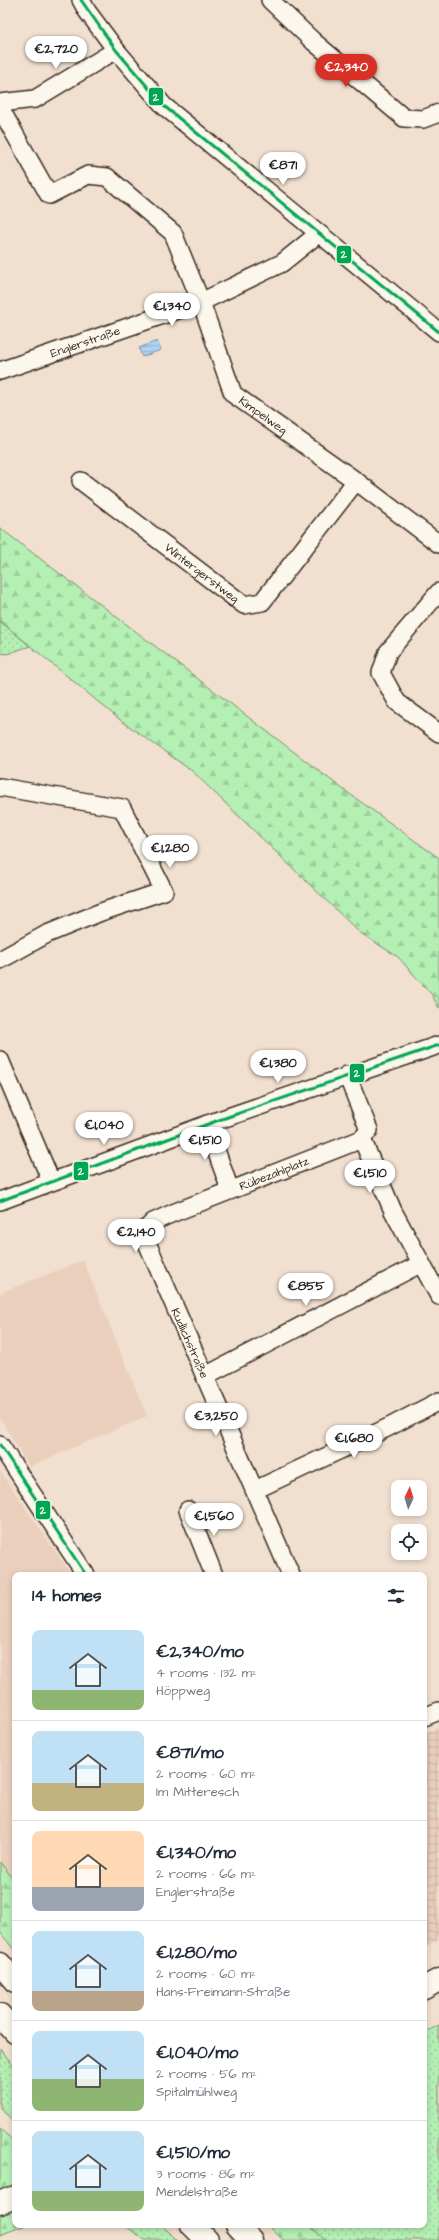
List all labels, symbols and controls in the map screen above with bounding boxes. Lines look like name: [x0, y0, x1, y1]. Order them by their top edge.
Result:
pin: €2,720: [23, 36, 89, 70]
text: €2,720: [34, 40, 78, 58]
pin: €2,340: [313, 54, 379, 88]
text: €2,340: [324, 58, 368, 76]
line badge: 2: [148, 87, 164, 106]
text: 2: [152, 90, 160, 105]
pin: €871: [259, 152, 307, 186]
text: €871: [269, 156, 297, 174]
line badge: 2: [336, 245, 352, 264]
text: 2: [340, 247, 348, 262]
pin: €1,340: [139, 293, 205, 327]
text: €1,340: [153, 297, 191, 315]
street label: Englerstraße: [48, 322, 123, 362]
street label: Kimpelweg: [235, 393, 290, 440]
street label: Wintergerstweg: [161, 540, 243, 608]
pin: €1,280: [137, 835, 203, 869]
text: €1,280: [151, 839, 189, 857]
pin: €1,380: [245, 1050, 311, 1084]
text: €1,380: [259, 1054, 297, 1072]
line badge: 2: [349, 1063, 365, 1083]
text: 2: [353, 1066, 361, 1081]
pin: €1,040: [71, 1112, 137, 1146]
text: €1,040: [84, 1116, 124, 1134]
pin: €1,510: [172, 1127, 238, 1161]
text: €1,510: [188, 1131, 222, 1149]
street label: Rübezahlplatz: [237, 1153, 311, 1195]
pin: €1,510: [337, 1160, 403, 1194]
line badge: 2: [73, 1161, 89, 1181]
text: 2: [77, 1164, 85, 1179]
text: €1,510: [353, 1164, 387, 1182]
pin: €2,140: [103, 1219, 169, 1253]
text: €2,140: [117, 1223, 155, 1241]
pin: €855: [282, 1273, 330, 1307]
text: €855: [287, 1277, 325, 1295]
street label: Kudlichstraße: [166, 1305, 213, 1382]
pin: €3,250: [183, 1403, 249, 1437]
text: €3,250: [194, 1407, 238, 1425]
pin: €1,680: [321, 1425, 387, 1459]
text: €1,680: [334, 1429, 374, 1447]
north arrow: [391, 1480, 427, 1516]
map controls: [391, 1480, 427, 1560]
line badge: 2: [35, 1500, 51, 1520]
text: 2: [39, 1503, 47, 1518]
pin: €1,560: [181, 1503, 247, 1537]
text: €1,560: [194, 1507, 234, 1525]
button: locate: [391, 1524, 427, 1560]
text: 14 homes: [32, 1584, 102, 1608]
icon: filters: [385, 1585, 407, 1607]
text: €2,340/mo: [156, 1640, 244, 1664]
icon: home: [64, 1646, 112, 1694]
text: 4 rooms · 132 m²: [156, 1664, 257, 1682]
text: Höppweg: [156, 1682, 210, 1700]
text: €871/mo: [156, 1741, 224, 1765]
icon: home: [64, 1747, 112, 1795]
text: 2 rooms · 60 m²: [156, 1765, 256, 1783]
text: Im Mitteresch: [156, 1783, 239, 1801]
text: €1,340/mo: [156, 1841, 236, 1865]
icon: home: [64, 1847, 112, 1895]
text: 2 rooms · 66 m²: [156, 1865, 256, 1883]
text: Englerstraße: [156, 1883, 235, 1901]
text: €1,280/mo: [156, 1941, 237, 1965]
icon: home: [64, 1947, 112, 1995]
text: 2 rooms · 60 m²: [156, 1965, 256, 1983]
text: Hans-Freimann-Straße: [156, 1983, 290, 2001]
text: €1,040/mo: [156, 2041, 238, 2065]
icon: home: [64, 2047, 112, 2095]
text: 2 rooms · 56 m²: [156, 2065, 257, 2083]
text: Spitalmühlweg: [156, 2083, 237, 2101]
text: €1,510/mo: [156, 2141, 230, 2165]
icon: home: [64, 2147, 112, 2195]
text: 3 rooms · 86 m²: [156, 2165, 255, 2183]
text: Mendelstraße: [156, 2183, 238, 2201]

